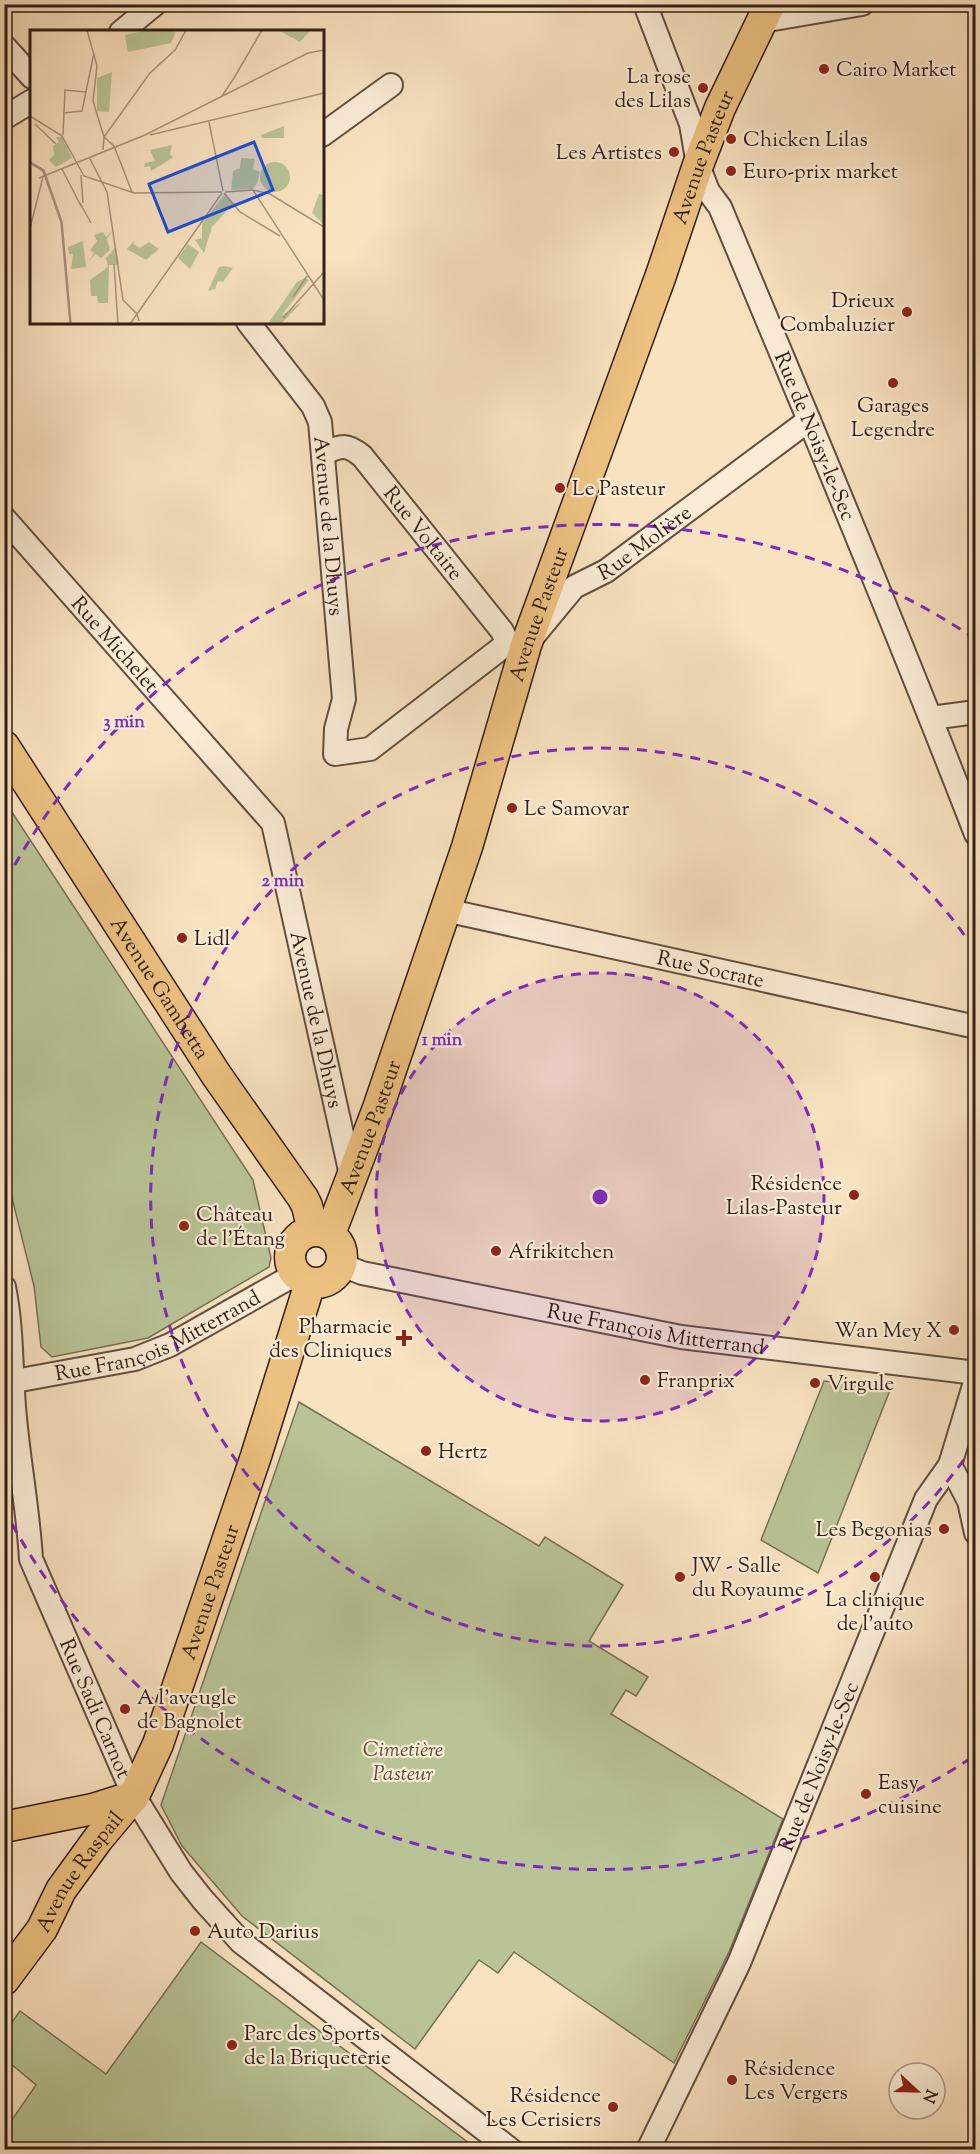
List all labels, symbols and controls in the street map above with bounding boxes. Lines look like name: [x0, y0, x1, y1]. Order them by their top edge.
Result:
inset map: [30, 30, 324, 324]
place label: Cairo Market: [836, 56, 956, 86]
marker: Cairo Market: [817, 62, 831, 76]
place label: La rose des Lilas: [614, 63, 691, 117]
marker: La rose des Lilas: [696, 81, 710, 95]
street label: Avenue Pasteur: [666, 86, 743, 229]
place label: Chicken Lilas: [743, 126, 868, 156]
marker: Chicken Lilas: [724, 132, 738, 146]
place label: Les Artistes: [556, 139, 662, 169]
marker: Les Artistes: [667, 145, 681, 159]
place label: Euro-prix market: [743, 158, 898, 188]
marker: Euro-prix market: [724, 164, 738, 178]
place label: Drieux Combaluzier: [780, 287, 895, 341]
marker: Drieux Combaluzier: [900, 305, 914, 319]
street label: Rue de Noisy-le-Sec: [765, 348, 862, 526]
marker: Garages Legendre: [886, 376, 900, 390]
place label: Garages Legendre: [851, 392, 935, 446]
street label: Avenue de la Dhuys: [304, 435, 350, 617]
place label: Le Pasteur: [572, 475, 665, 505]
street label: Rue Voltaire: [375, 481, 469, 588]
marker: Le Pasteur: [553, 481, 567, 495]
street label: Rue Molière: [593, 499, 699, 590]
street label: Avenue Pasteur: [503, 543, 578, 686]
street label: Rue Michelet: [63, 590, 164, 700]
text: 3 min: [103, 710, 145, 736]
place label: Le Samovar: [524, 795, 630, 825]
marker: Le Samovar: [505, 801, 519, 815]
text: 2 min: [262, 869, 305, 895]
street label: Avenue Gambetta: [101, 912, 216, 1066]
place label: Lidl: [194, 925, 230, 955]
street label: Avenue de la Dhuys: [280, 929, 349, 1111]
marker: Lidl: [175, 931, 189, 945]
street label: Rue Socrate: [654, 944, 767, 997]
text: 1 min: [422, 1028, 463, 1054]
street label: Avenue Pasteur: [333, 1057, 410, 1199]
place label: Résidence Lilas-Pasteur: [726, 1170, 842, 1224]
centre of rings: [590, 1187, 610, 1207]
marker: Résidence Lilas-Pasteur: [847, 1188, 861, 1202]
place label: Château de l'Étang: [196, 1201, 285, 1255]
marker: Château de l'Étang: [177, 1219, 191, 1233]
place label: Afrikitchen: [508, 1238, 614, 1268]
marker: Afrikitchen: [489, 1244, 503, 1258]
street label: Rue François Mitterrand: [53, 1284, 267, 1390]
street label: Rue François Mitterrand: [544, 1297, 766, 1364]
place label: Pharmacie des Cliniques: [269, 1313, 392, 1367]
place label: Wan Mey X: [834, 1317, 942, 1347]
marker: Wan Mey X: [947, 1323, 961, 1337]
marker: Pharmacie des Cliniques: [397, 1331, 411, 1345]
place label: Franprix: [657, 1367, 735, 1397]
place label: Virgule: [827, 1370, 894, 1400]
marker: Franprix: [638, 1373, 652, 1387]
marker: Virgule: [808, 1376, 822, 1390]
place label: Hertz: [438, 1438, 487, 1468]
marker: Hertz: [419, 1444, 433, 1458]
place label: Les Begonias: [816, 1516, 932, 1546]
street label: Avenue Pasteur: [175, 1521, 249, 1664]
marker: Les Begonias: [937, 1522, 951, 1536]
place label: JW - Salle du Royaume: [691, 1552, 804, 1606]
marker: JW - Salle du Royaume: [673, 1570, 687, 1584]
marker: La clinique de l'auto: [868, 1570, 882, 1584]
place label: La clinique de l'auto: [825, 1586, 925, 1640]
street label: Rue Sadi Carnot: [50, 1634, 138, 1784]
street label: Rue de Noisy-le-Sec: [772, 1678, 868, 1856]
place label: A l'aveugle de Bagnolet: [137, 1684, 242, 1738]
marker: A l'aveugle de Bagnolet: [118, 1702, 132, 1716]
park label: Cimetière Pasteur: [363, 1736, 443, 1790]
place label: Easy cuisine: [878, 1769, 942, 1823]
marker: Easy cuisine: [859, 1787, 873, 1801]
street label: Avenue Raspail: [29, 1806, 132, 1938]
place label: Auto Darius: [207, 1918, 319, 1948]
marker: Auto Darius: [188, 1924, 202, 1938]
place label: Parc des Sports de la Briqueterie: [244, 2020, 391, 2074]
marker: Parc des Sports de la Briqueterie: [225, 2038, 239, 2052]
place label: Résidence Les Vergers: [744, 2055, 848, 2109]
north arrow: [887, 2061, 947, 2121]
marker: Résidence Les Vergers: [725, 2073, 739, 2087]
place label: Résidence Les Cerisiers: [486, 2082, 601, 2136]
text: N: [915, 2085, 942, 2106]
marker: Résidence Les Cerisiers: [606, 2100, 620, 2114]

